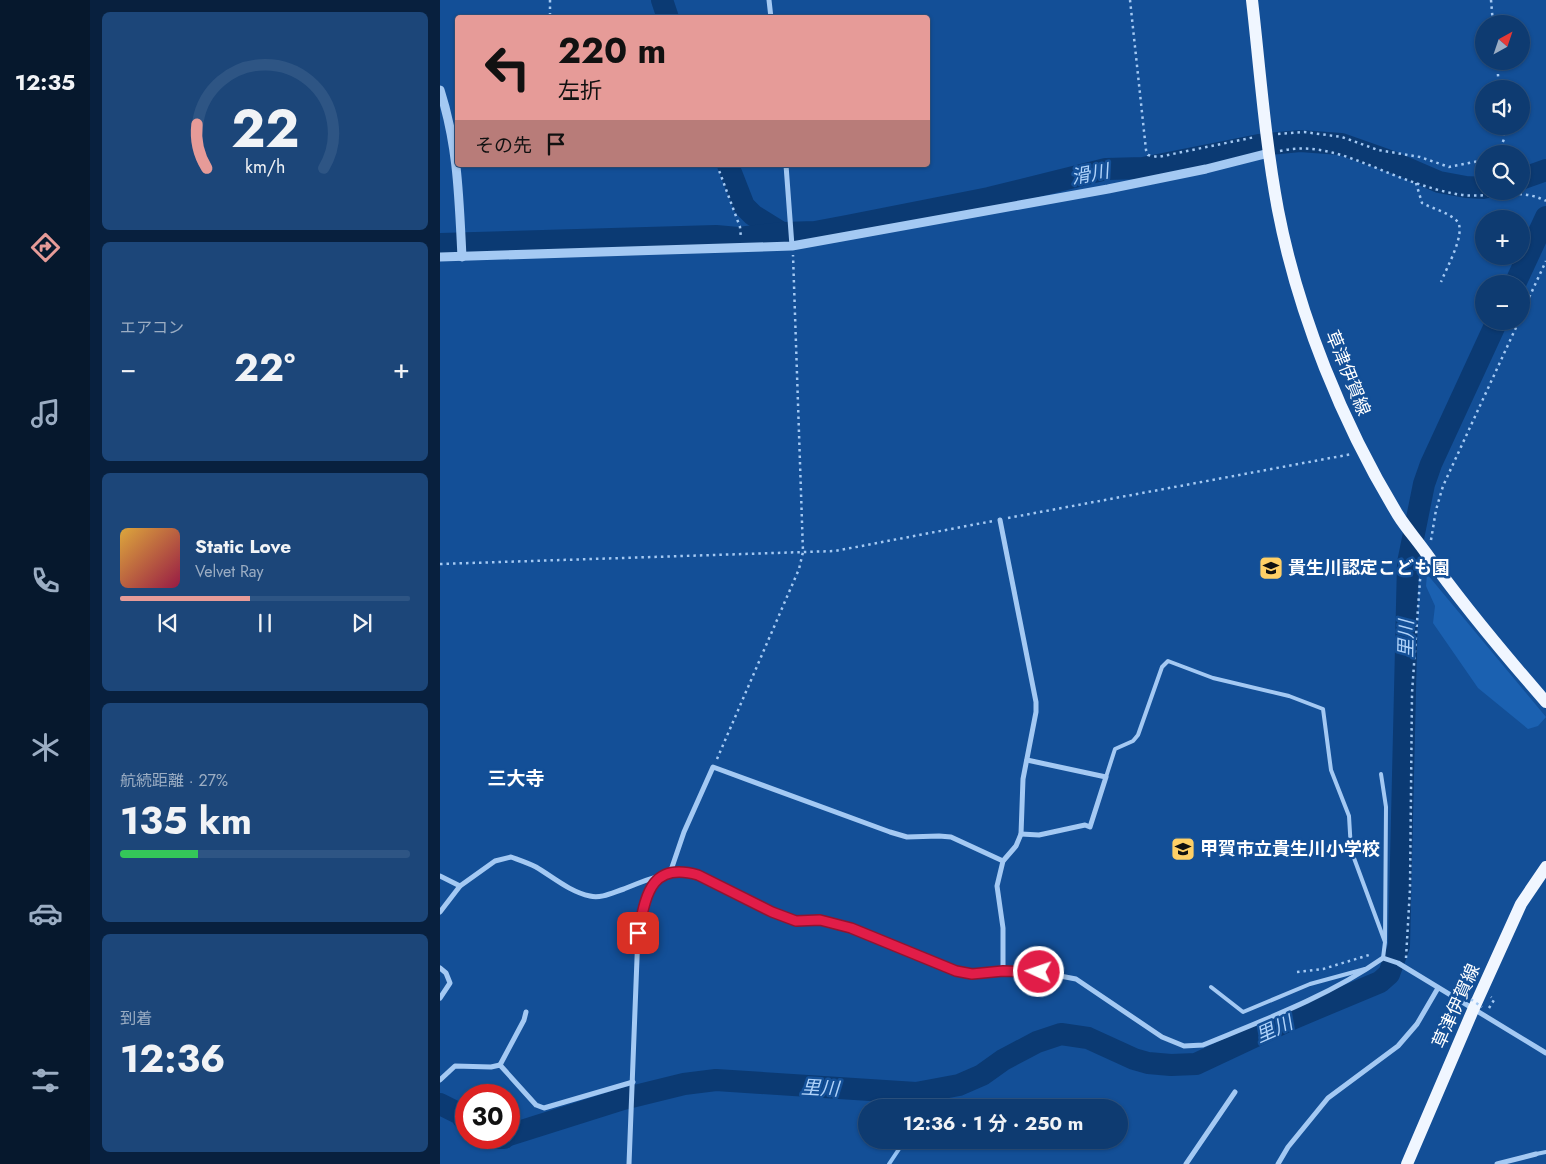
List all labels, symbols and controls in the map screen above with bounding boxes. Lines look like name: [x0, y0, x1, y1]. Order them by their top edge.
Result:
north arrow: [1475, 15, 1530, 70]
map controls: [1475, 15, 1530, 330]
text: 220 m: [558, 26, 666, 76]
icon: left: [475, 35, 540, 100]
text: 12:35: [15, 66, 75, 98]
text: 左折: [558, 74, 602, 106]
button: sound: [1475, 80, 1530, 135]
text: 22: [231, 91, 299, 167]
icon: arrive: [542, 130, 570, 158]
text: その先: [475, 132, 532, 159]
button: search: [1475, 145, 1530, 200]
text: km/h: [245, 154, 285, 180]
water label: 滑川: [1069, 157, 1113, 191]
button: +: [1475, 210, 1530, 265]
icon: directions: [28, 230, 63, 265]
button: −: [1475, 275, 1530, 330]
text: エアコン: [120, 316, 184, 339]
street label: 草津伊賀線: [1319, 326, 1377, 420]
text: 22°: [234, 340, 295, 395]
text: −: [120, 348, 137, 389]
text: +: [393, 348, 410, 389]
icon: music: [28, 396, 63, 431]
text: Static Love: [195, 533, 291, 560]
school or university icon: 貴生川認定こども園: [1258, 555, 1284, 581]
place label: 貴生川認定こども園: [1288, 555, 1450, 581]
text: Velvet Ray: [195, 560, 264, 583]
icon: phone: [28, 563, 63, 598]
icon: previous: [154, 609, 182, 637]
icon: pause: [251, 609, 279, 637]
icon: next: [348, 609, 376, 637]
water label: 里川: [1392, 618, 1420, 658]
icon: climate: [28, 730, 63, 765]
district label: 三大寺: [487, 765, 545, 792]
text: 航続距離 · 27%: [120, 769, 228, 792]
text: 135 km: [120, 793, 252, 848]
school or university icon: 甲賀市立貴生川小学校: [1170, 836, 1196, 862]
place label: 甲賀市立貴生川小学校: [1200, 836, 1380, 862]
icon: car: [28, 896, 63, 931]
pin: [617, 912, 659, 954]
icon: arrive: [624, 919, 652, 947]
position arrow: [1012, 945, 1064, 997]
street label: 草津伊賀線: [1426, 960, 1486, 1052]
text: 到着: [120, 1007, 152, 1030]
water label: 里川: [1251, 1008, 1299, 1049]
text: 12:36: [120, 1031, 226, 1086]
icon: filters: [28, 1063, 63, 1098]
water label: 里川: [800, 1074, 842, 1103]
speed limit sign: 30: [455, 1084, 520, 1149]
text: 12:36 · 1 分 · 250 m: [903, 1110, 1083, 1137]

